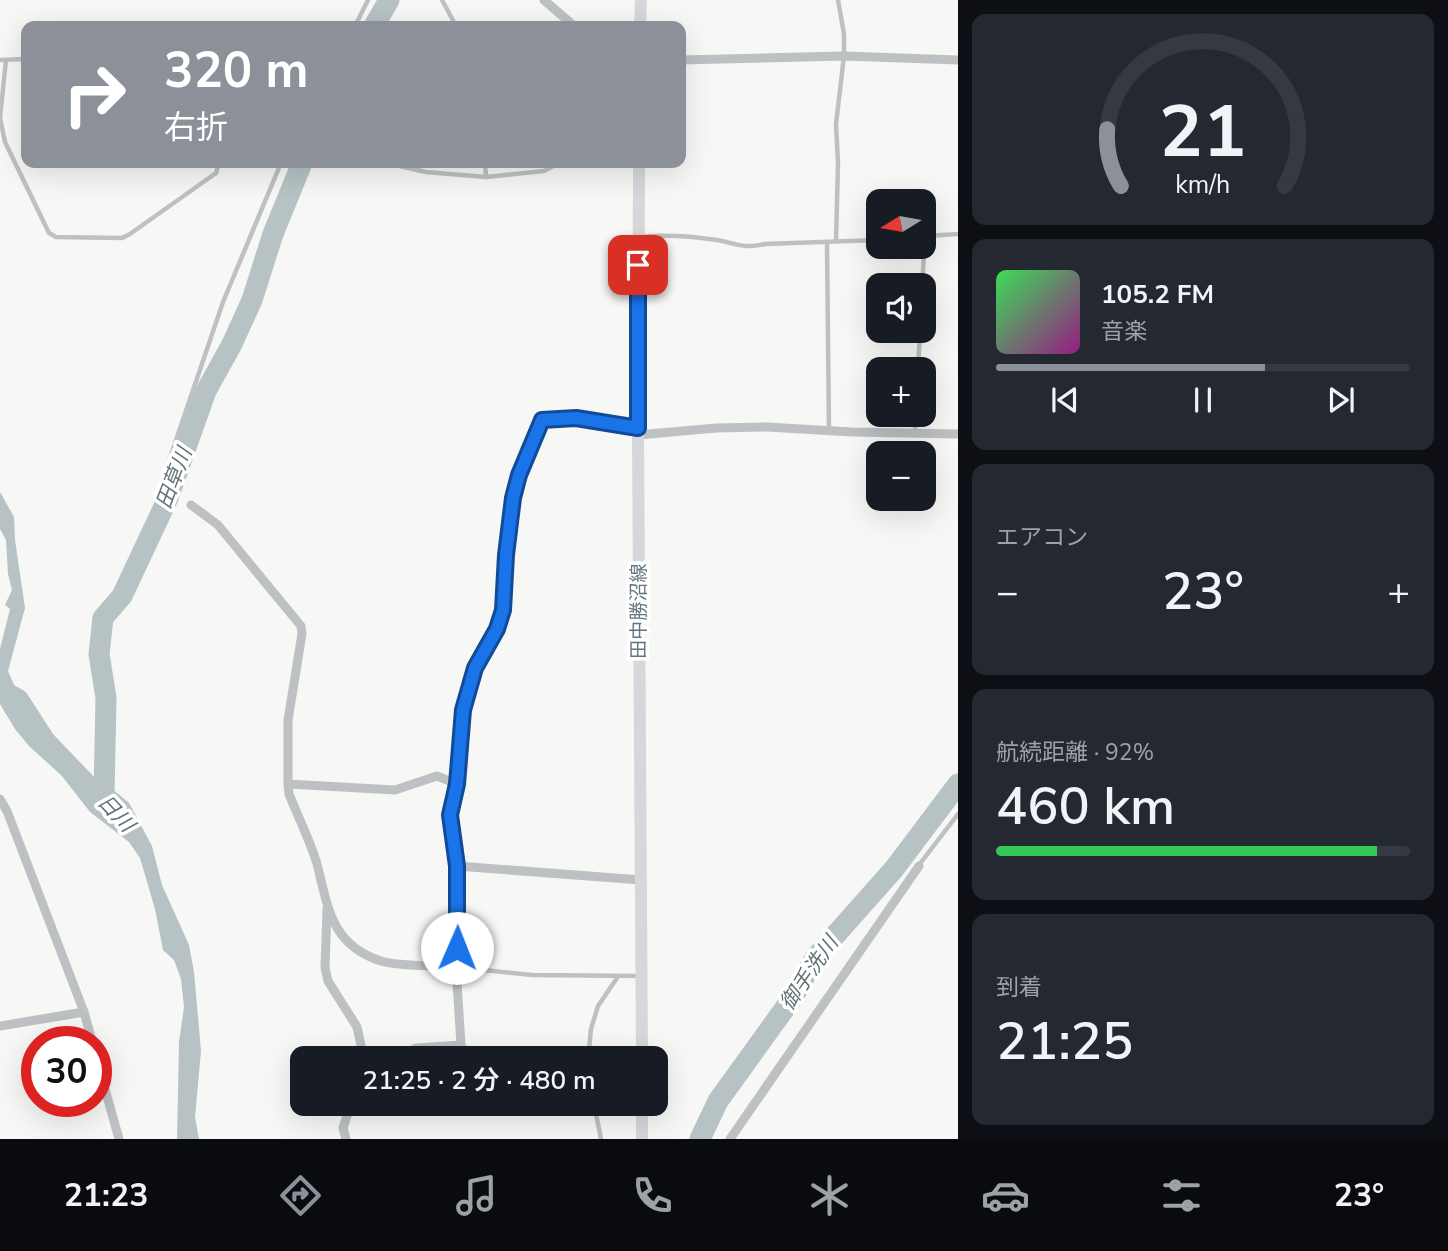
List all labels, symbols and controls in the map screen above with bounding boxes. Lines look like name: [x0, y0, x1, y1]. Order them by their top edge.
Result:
text: 320 m: [164, 37, 308, 104]
icon: right: [49, 49, 140, 140]
text: 21: [1159, 82, 1247, 182]
text: 右折: [164, 106, 228, 149]
text: km/h: [1175, 167, 1231, 201]
north arrow: [866, 189, 936, 259]
map controls: [866, 189, 936, 511]
pin: [608, 235, 668, 295]
icon: arrive: [619, 246, 657, 284]
button: sound: [866, 273, 936, 343]
text: 105.2 FM: [1101, 277, 1214, 312]
text: 音楽: [1101, 316, 1147, 347]
button: +: [866, 357, 936, 427]
icon: previous: [1046, 381, 1084, 419]
icon: pause: [1184, 381, 1222, 419]
icon: next: [1322, 381, 1360, 419]
button: −: [866, 441, 936, 511]
water label: 田草川: [150, 442, 199, 512]
text: エアコン: [996, 522, 1088, 553]
text: 23°: [1162, 556, 1244, 627]
street label: 田中勝沼線: [626, 563, 652, 659]
text: −: [996, 567, 1019, 618]
text: +: [1387, 567, 1410, 618]
text: 航続距離 · 92%: [996, 737, 1154, 768]
text: 460 km: [996, 771, 1175, 842]
water label: 日川: [91, 788, 142, 839]
position arrow: [420, 911, 494, 985]
water label: 御手洗川: [773, 929, 846, 1015]
text: 到着: [996, 972, 1042, 1003]
text: 21:25: [996, 1006, 1133, 1077]
speed limit sign: 30: [21, 1026, 112, 1117]
text: 21:25 · 2 分 · 480 m: [363, 1063, 595, 1098]
icon: directions: [276, 1171, 325, 1220]
icon: music: [452, 1171, 501, 1220]
icon: phone: [628, 1171, 677, 1220]
icon: climate: [805, 1171, 854, 1220]
icon: car: [981, 1171, 1030, 1220]
icon: filters: [1157, 1171, 1206, 1220]
text: 21:23: [64, 1174, 148, 1217]
text: 23°: [1334, 1174, 1384, 1217]

